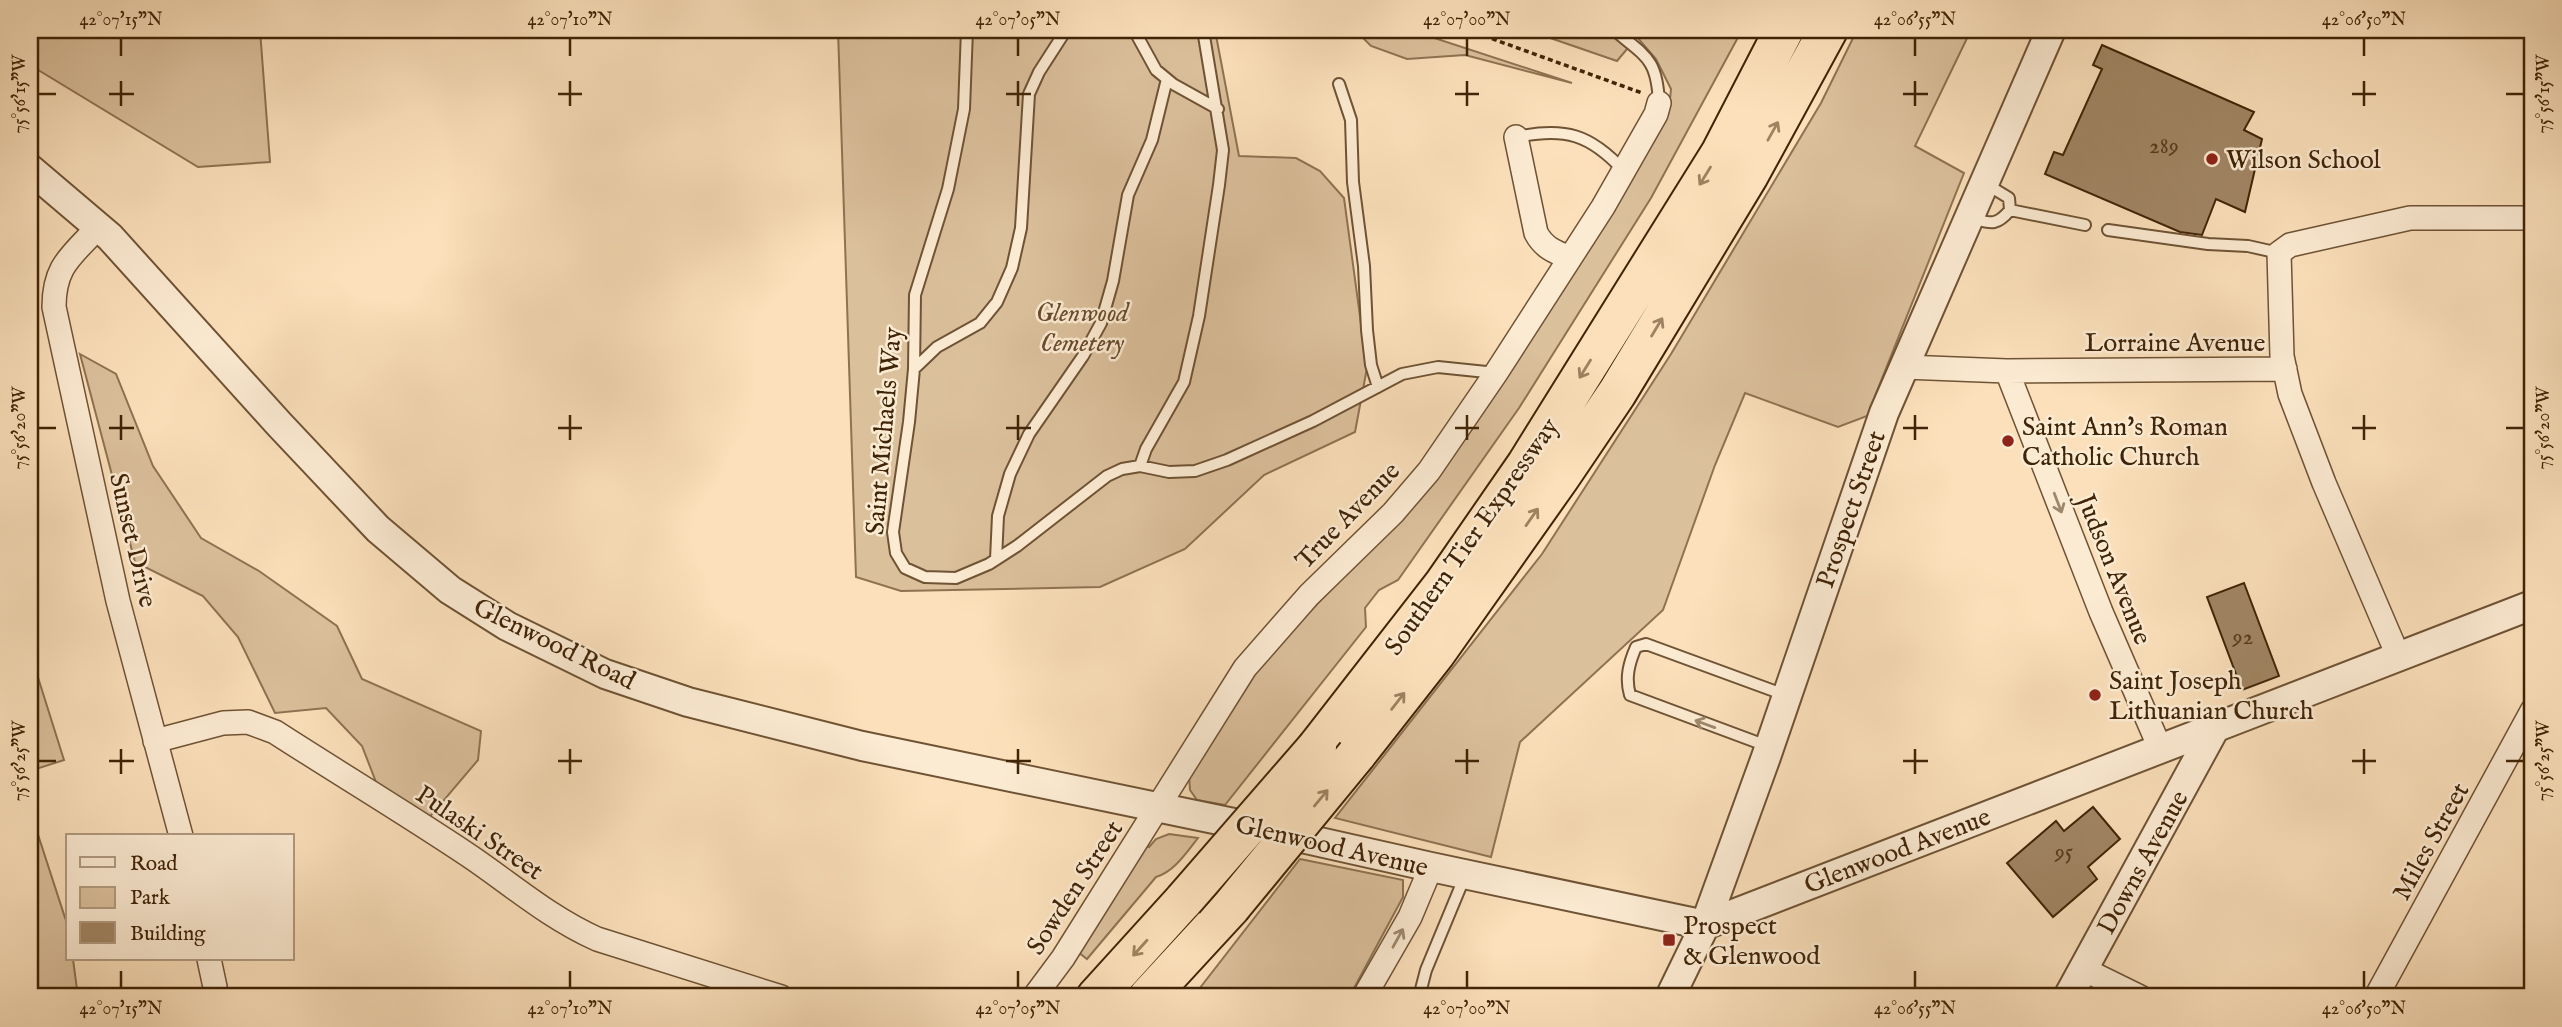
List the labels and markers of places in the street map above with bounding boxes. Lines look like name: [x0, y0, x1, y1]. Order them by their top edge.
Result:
place label: Wilson School: [2226, 144, 2382, 177]
marker: Wilson School: [2204, 151, 2220, 167]
place label: Saint Ann's Roman Catholic Church: [2022, 411, 2228, 474]
marker: Saint Ann's Roman Catholic Church: [2000, 433, 2016, 449]
place label: Saint Joseph Lithuanian Church: [2109, 665, 2314, 728]
marker: Saint Joseph Lithuanian Church: [2087, 687, 2103, 703]
place label: Prospect & Glenwood: [1683, 910, 1820, 973]
marker: Prospect & Glenwood: [1661, 932, 1677, 948]

